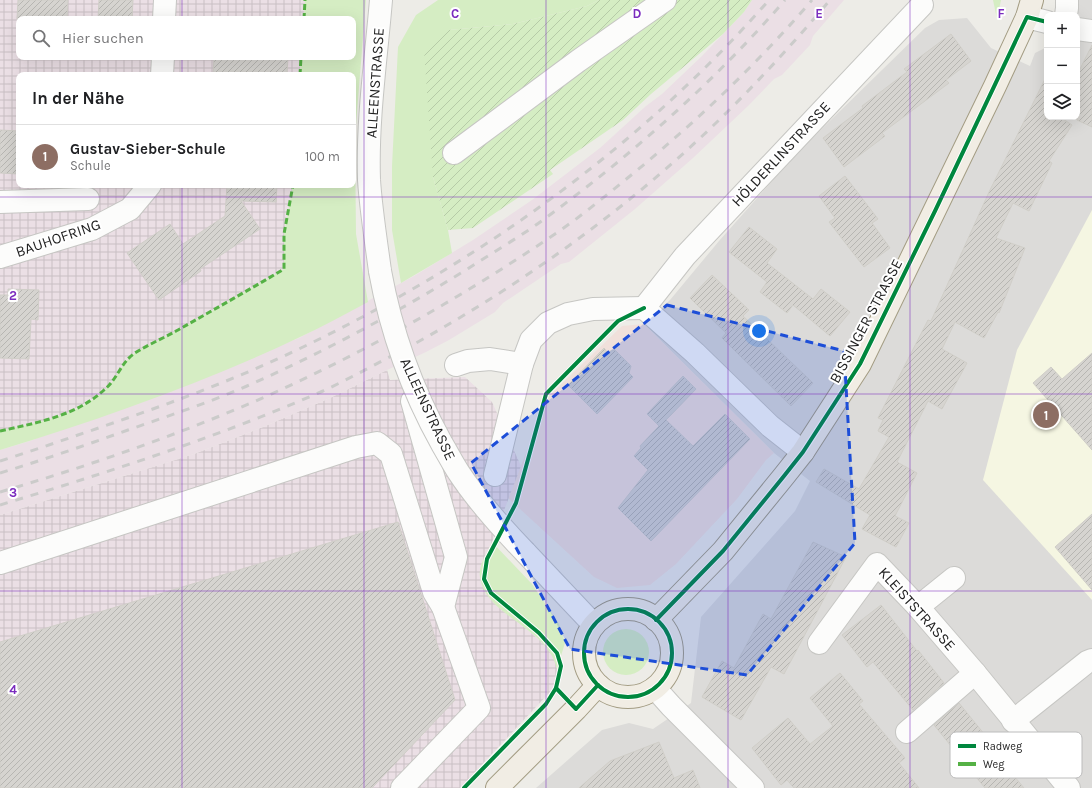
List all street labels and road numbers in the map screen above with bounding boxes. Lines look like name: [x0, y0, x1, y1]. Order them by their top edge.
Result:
street label: ALLEENSTRASSE: [362, 27, 388, 139]
street label: HÖLDERLINSTRASSE: [728, 98, 834, 210]
street label: BAUHOFRING: [13, 215, 103, 261]
street label: BISSINGER STRASSE: [826, 256, 906, 386]
street label: ALLEENSTRASSE: [396, 355, 460, 463]
street label: KLEISTSTRASSE: [875, 563, 959, 655]

